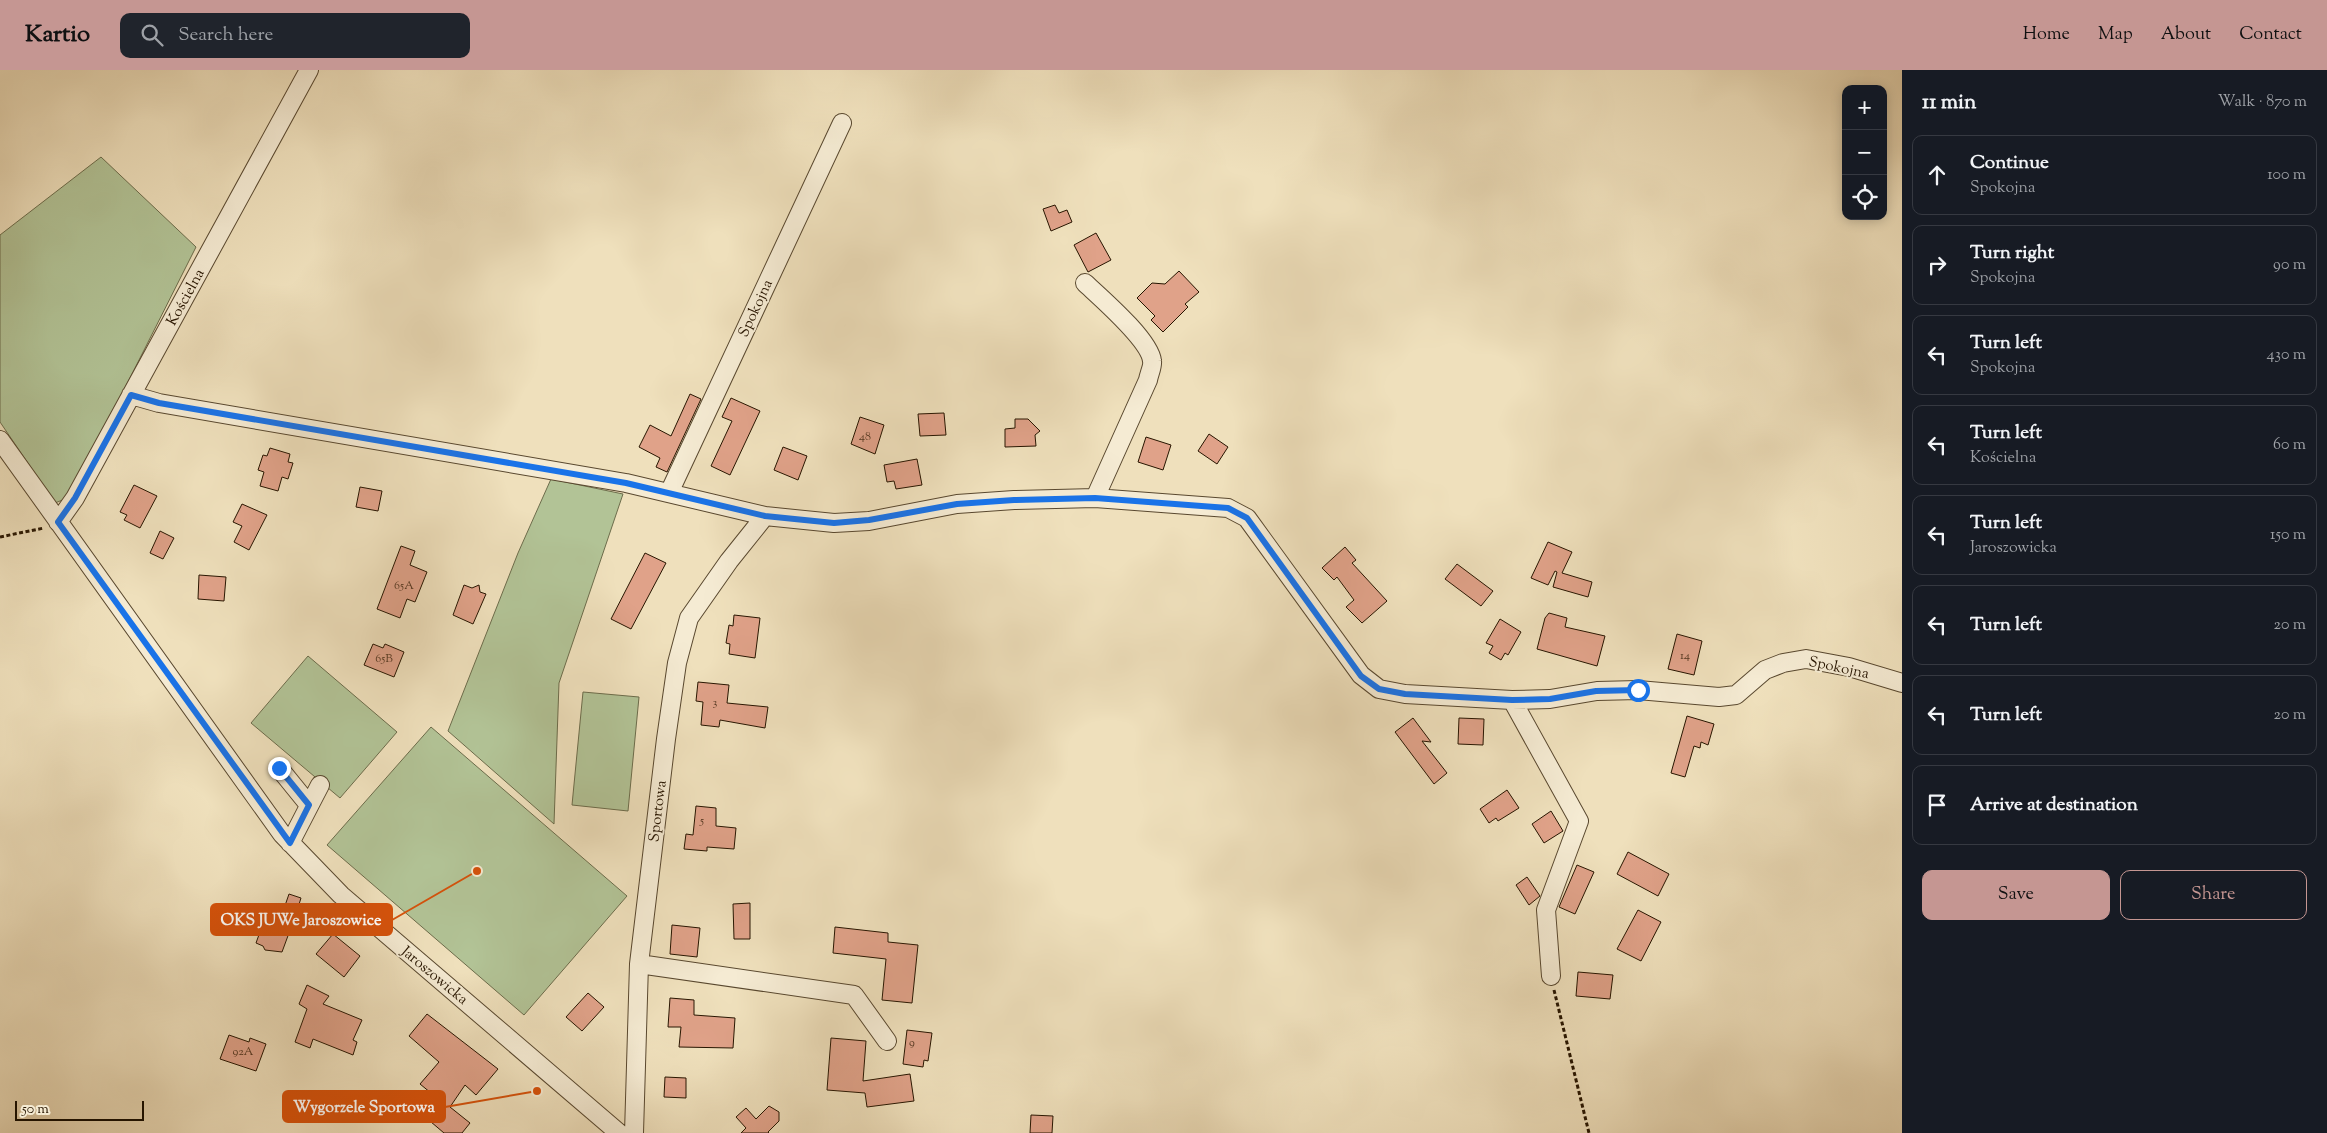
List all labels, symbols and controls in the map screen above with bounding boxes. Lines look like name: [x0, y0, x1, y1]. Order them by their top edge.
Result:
search box: [120, 13, 470, 58]
text: Kartio: [25, 18, 90, 52]
icon: search: [138, 21, 166, 49]
text: Search here: [178, 22, 273, 49]
text: Home: [2023, 22, 2070, 48]
text: Map: [2098, 22, 2133, 48]
text: About: [2161, 22, 2211, 48]
text: Contact: [2239, 22, 2302, 48]
map controls: [1842, 85, 1887, 220]
button: +: [1842, 85, 1887, 130]
text: 11 min: [1922, 88, 1977, 118]
text: Walk · 870 m: [2218, 91, 2307, 114]
button: −: [1842, 130, 1887, 175]
text: Continue: [1970, 150, 2049, 177]
icon: ahead: [1923, 161, 1951, 189]
text: 100 m: [2267, 164, 2306, 187]
button: locate: [1842, 175, 1887, 220]
text: Spokojna: [1970, 177, 2035, 200]
text: Turn right: [1970, 240, 2054, 267]
icon: right: [1923, 251, 1951, 279]
text: 90 m: [2273, 254, 2306, 277]
street label: Kościelna: [162, 265, 211, 330]
text: Spokojna: [1970, 267, 2035, 290]
street label: Spokojna: [734, 276, 779, 341]
text: Turn left: [1970, 330, 2042, 357]
icon: left: [1923, 341, 1951, 369]
text: 430 m: [2267, 344, 2306, 367]
text: Spokojna: [1970, 357, 2035, 380]
text: Turn left: [1970, 420, 2042, 447]
house number: 48: [859, 428, 871, 446]
icon: left: [1923, 431, 1951, 459]
text: 60 m: [2273, 434, 2306, 457]
text: Kościelna: [1970, 447, 2036, 470]
text: Turn left: [1970, 510, 2042, 537]
icon: left: [1923, 521, 1951, 549]
text: 150 m: [2270, 524, 2306, 547]
text: Jaroszowicka: [1970, 537, 2057, 560]
house number: 65A: [394, 577, 414, 595]
icon: left: [1923, 611, 1951, 639]
text: Turn left: [1970, 612, 2042, 639]
text: 20 m: [2273, 614, 2306, 637]
house number: 14: [1680, 647, 1690, 665]
house number: 65B: [375, 650, 393, 668]
street label: Spokojna: [1807, 652, 1871, 685]
route start: [1627, 679, 1650, 702]
house number: 3: [713, 694, 718, 712]
icon: left: [1923, 701, 1951, 729]
text: Turn left: [1970, 702, 2042, 729]
text: 20 m: [2273, 704, 2306, 727]
route end: [268, 757, 291, 780]
street label: Sportowa: [644, 779, 673, 843]
icon: arrive: [1923, 791, 1951, 819]
text: Arrive at destination: [1970, 792, 2138, 819]
house number: 5: [699, 812, 704, 830]
button: Save: [1922, 870, 2110, 920]
button: Share: [2120, 870, 2307, 920]
callout: OKS JUWe Jaroszowice: [211, 904, 392, 935]
text: OKS JUWe Jaroszowice: [221, 910, 382, 933]
street label: Jaroszowicka: [395, 941, 472, 1010]
house number: 9: [909, 1034, 915, 1052]
house number: 92A: [232, 1043, 254, 1061]
callout: Wygorzele Sportowa: [283, 1091, 445, 1122]
text: Wygorzele Sportowa: [293, 1097, 436, 1120]
scale bar: [15, 1098, 144, 1121]
text: 50 m: [22, 1100, 49, 1120]

